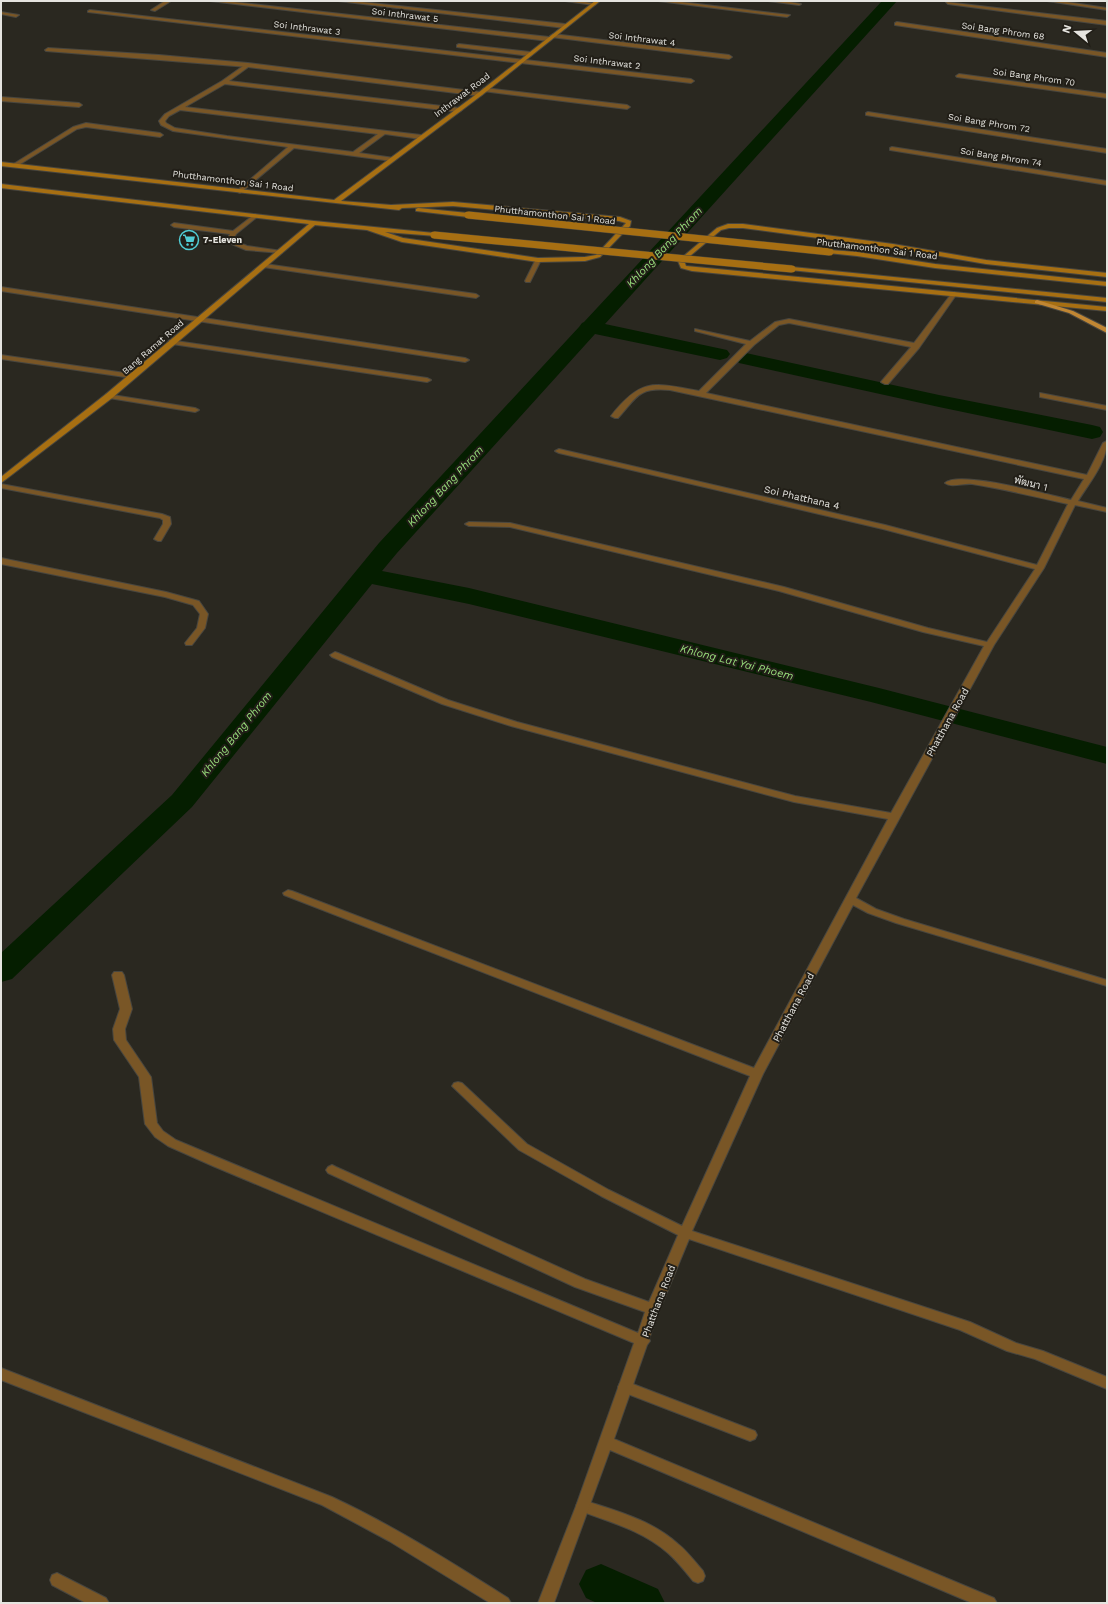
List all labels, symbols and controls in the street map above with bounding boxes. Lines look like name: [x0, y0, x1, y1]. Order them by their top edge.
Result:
street label: Soi Inthrawat 5: [371, 6, 439, 24]
north arrow: [1056, 12, 1096, 52]
street label: Soi Inthrawat 3: [273, 19, 341, 37]
street label: Soi Bang Phrom 68: [961, 20, 1045, 42]
text: N: [1060, 23, 1074, 35]
street label: Soi Inthrawat 4: [608, 30, 677, 48]
street label: Soi Inthrawat 2: [573, 53, 641, 71]
street label: Soi Bang Phrom 70: [992, 66, 1076, 88]
street label: Inthrawat Road: [432, 71, 492, 119]
street label: Soi Bang Phrom 72: [947, 112, 1031, 134]
street label: Soi Bang Phrom 74: [960, 146, 1043, 168]
street label: Phutthamonthon Sai 1 Road: [172, 169, 294, 193]
street label: Phutthamonthon Sai 1 Road: [494, 204, 616, 226]
water label: Khlong Bang Phrom: [624, 204, 705, 290]
supermarket icon: 7-Eleven: [178, 229, 200, 251]
place label: 7-Eleven: [203, 235, 243, 245]
street label: Phutthamonthon Sai 1 Road: [816, 237, 938, 261]
street label: Bang Ramat Road: [120, 318, 186, 376]
water label: Khlong Bang Phrom: [405, 443, 486, 529]
street label: พัฒนา 1: [1013, 473, 1049, 493]
street label: Soi Phatthana 4: [763, 483, 841, 512]
water label: Khlong Lat Yai Phoem: [679, 642, 795, 683]
street label: Phatthana Road: [924, 686, 971, 758]
water label: Khlong Bang Phrom: [198, 689, 275, 779]
street label: Phatthana Road: [771, 971, 816, 1044]
street label: Phatthana Road: [640, 1263, 677, 1339]

